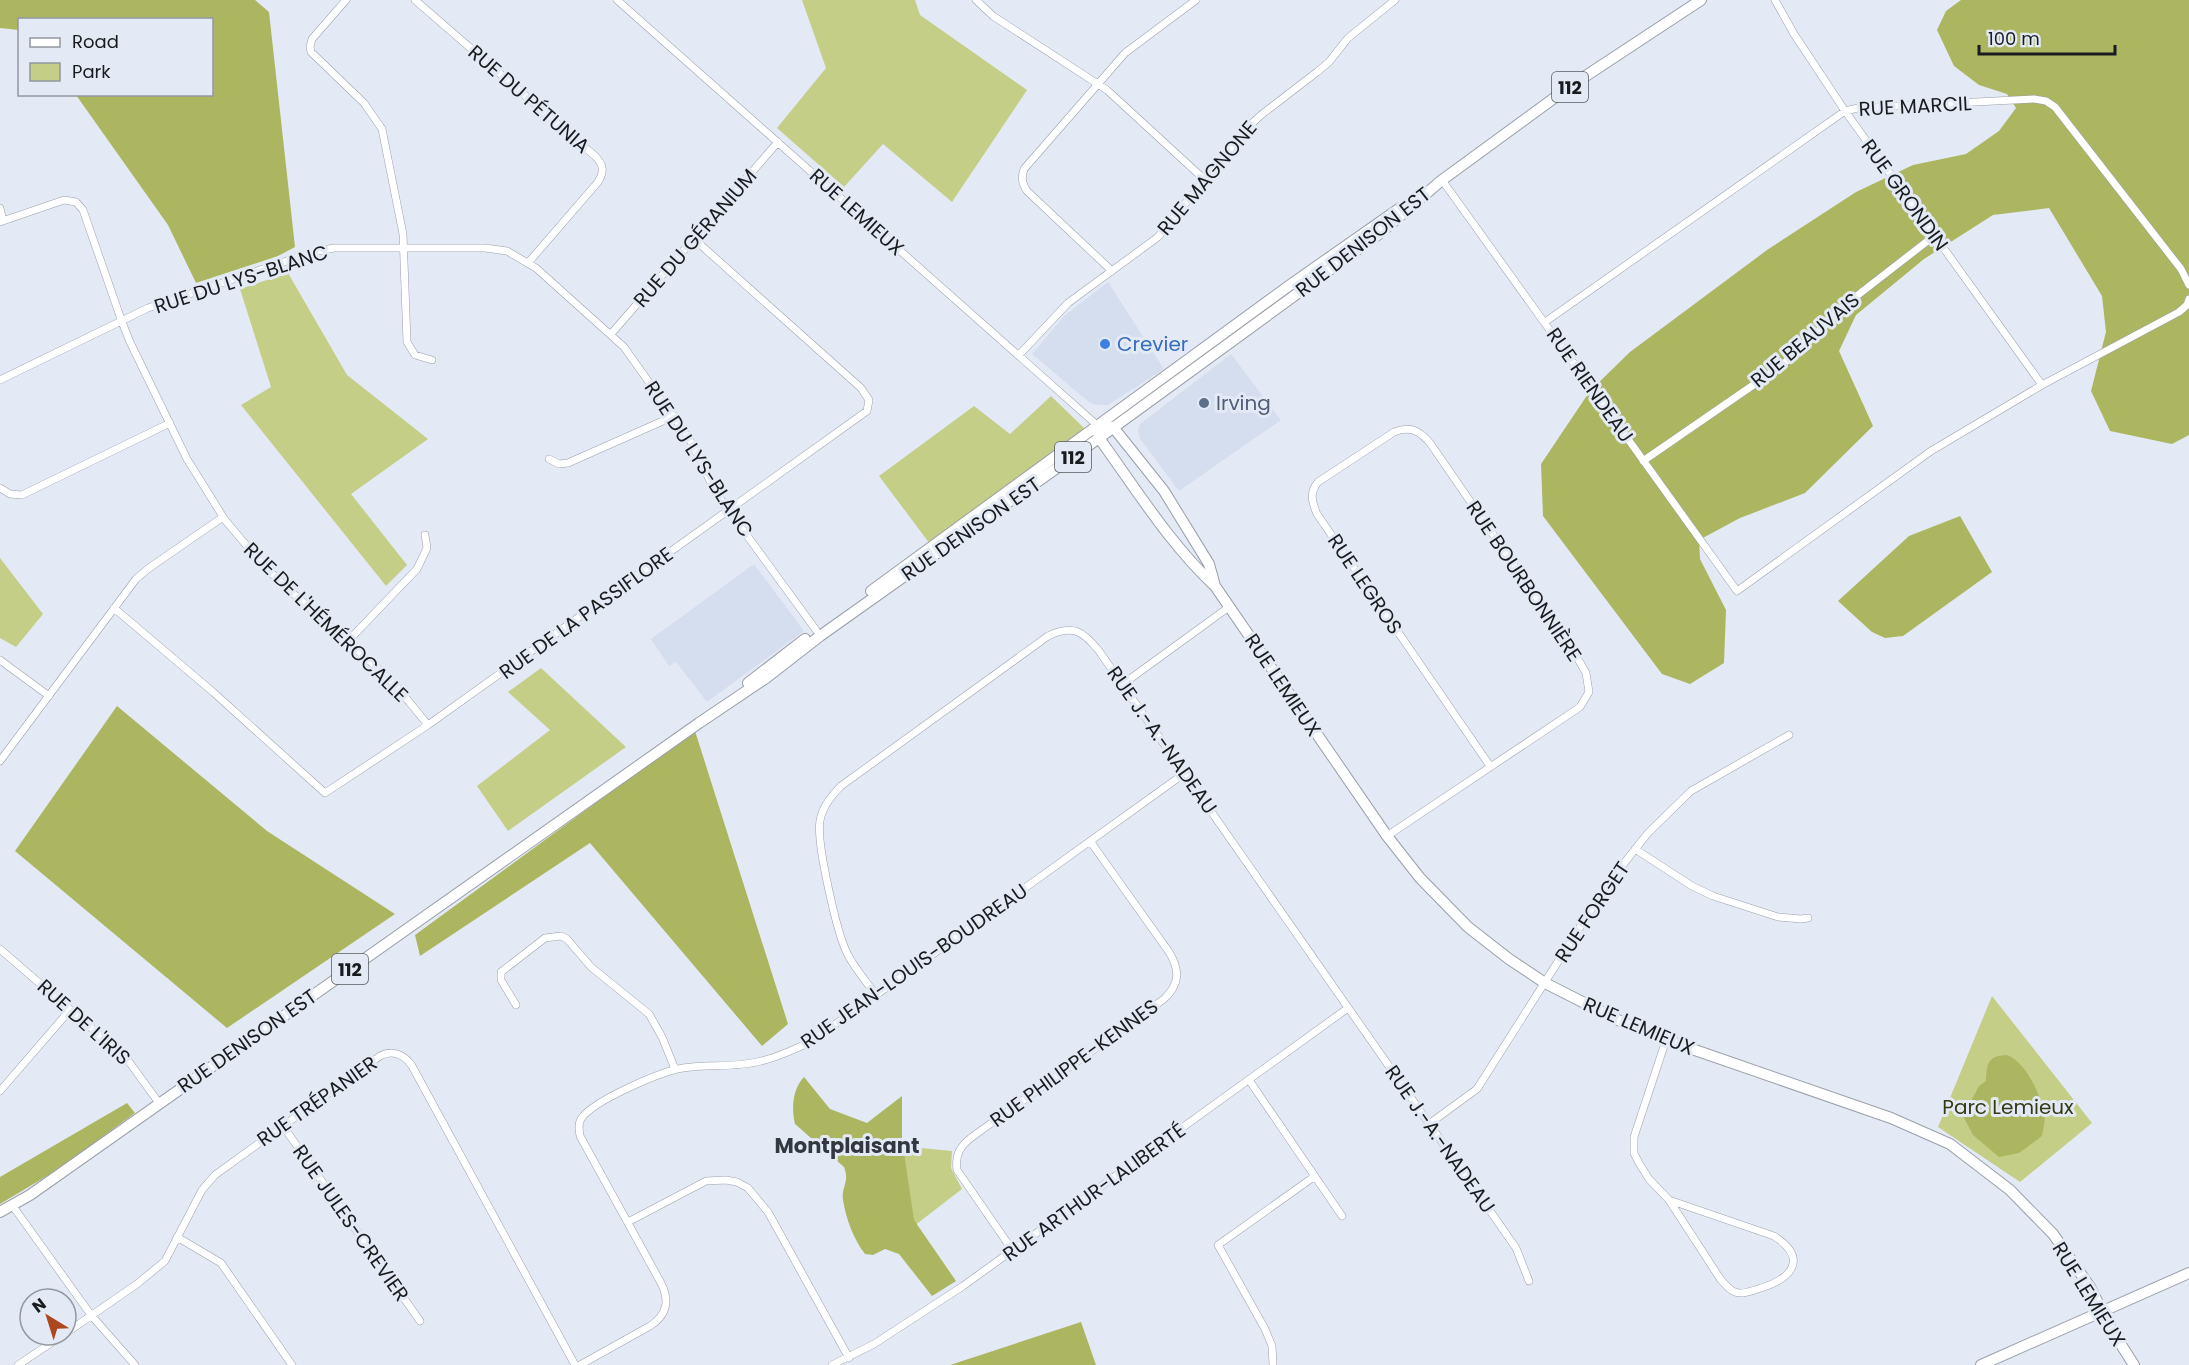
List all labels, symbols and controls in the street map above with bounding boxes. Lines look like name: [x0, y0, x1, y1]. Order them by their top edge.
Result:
legend: [18, 18, 213, 96]
scale bar: [1979, 18, 2116, 56]
text: 100 m: [1988, 26, 2040, 51]
text: Road: [72, 29, 119, 54]
street label: RUE DU PÉTUNIA: [462, 38, 596, 160]
text: Park: [72, 59, 111, 84]
road number: 112: [1552, 72, 1588, 102]
street label: RUE MARCIL: [1858, 89, 1973, 123]
street label: RUE MAGNONE: [1151, 115, 1263, 241]
street label: RUE GRONDIN: [1855, 133, 1955, 257]
street label: RUE LEMIEUX: [804, 162, 910, 262]
street label: RUE DU GÉRANIUM: [627, 163, 763, 313]
street label: RUE DENISON EST: [1290, 180, 1437, 304]
street label: RUE DU LYS-BLANC: [151, 238, 331, 320]
street label: RUE BEAUVAIS: [1745, 286, 1865, 394]
street label: RUE RIENDEAU: [1540, 322, 1640, 448]
place label: Crevier: [1117, 330, 1188, 358]
marker: Crevier: [1098, 337, 1112, 351]
street label: RUE DU LYS-BLANC: [638, 375, 760, 543]
place label: Irving: [1216, 389, 1271, 417]
marker: Irving: [1197, 396, 1211, 410]
road number: 112: [1055, 442, 1091, 472]
street label: RUE DENISON EST: [896, 470, 1046, 588]
street label: RUE BOURBONNIÈRE: [1460, 495, 1588, 667]
street label: RUE LEGROS: [1321, 528, 1409, 640]
street label: RUE DE L'HÉMÉROCALLE: [238, 536, 414, 708]
street label: RUE DE LA PASSIFLORE: [493, 540, 679, 686]
street label: RUE LEMIEUX: [1238, 628, 1328, 742]
street label: RUE J.-A.-NADEAU: [1100, 660, 1224, 820]
street label: RUE FORGET: [1548, 856, 1636, 968]
street label: RUE JEAN-LOUIS-BOUDREAU: [795, 877, 1033, 1055]
road number: 112: [332, 954, 368, 984]
street label: RUE DE L'IRIS: [31, 973, 137, 1071]
street label: RUE DENISON EST: [172, 982, 322, 1100]
street label: RUE LEMIEUX: [1579, 990, 1699, 1062]
street label: RUE PHILIPPE-KENNES: [984, 992, 1164, 1134]
street label: RUE TRÉPANIER: [251, 1049, 383, 1153]
street label: RUE J.-A.-NADEAU: [1378, 1059, 1502, 1219]
park label: Parc Lemieux: [1942, 1093, 2074, 1121]
street label: RUE ARTHUR-LALIBERTÉ: [997, 1116, 1191, 1268]
district label: Montplaisant: [775, 1131, 919, 1160]
street label: RUE JULES-CREVIER: [286, 1139, 416, 1307]
street label: RUE LEMIEUX: [2046, 1236, 2132, 1352]
north arrow: [18, 1287, 78, 1347]
text: N: [27, 1293, 51, 1318]

